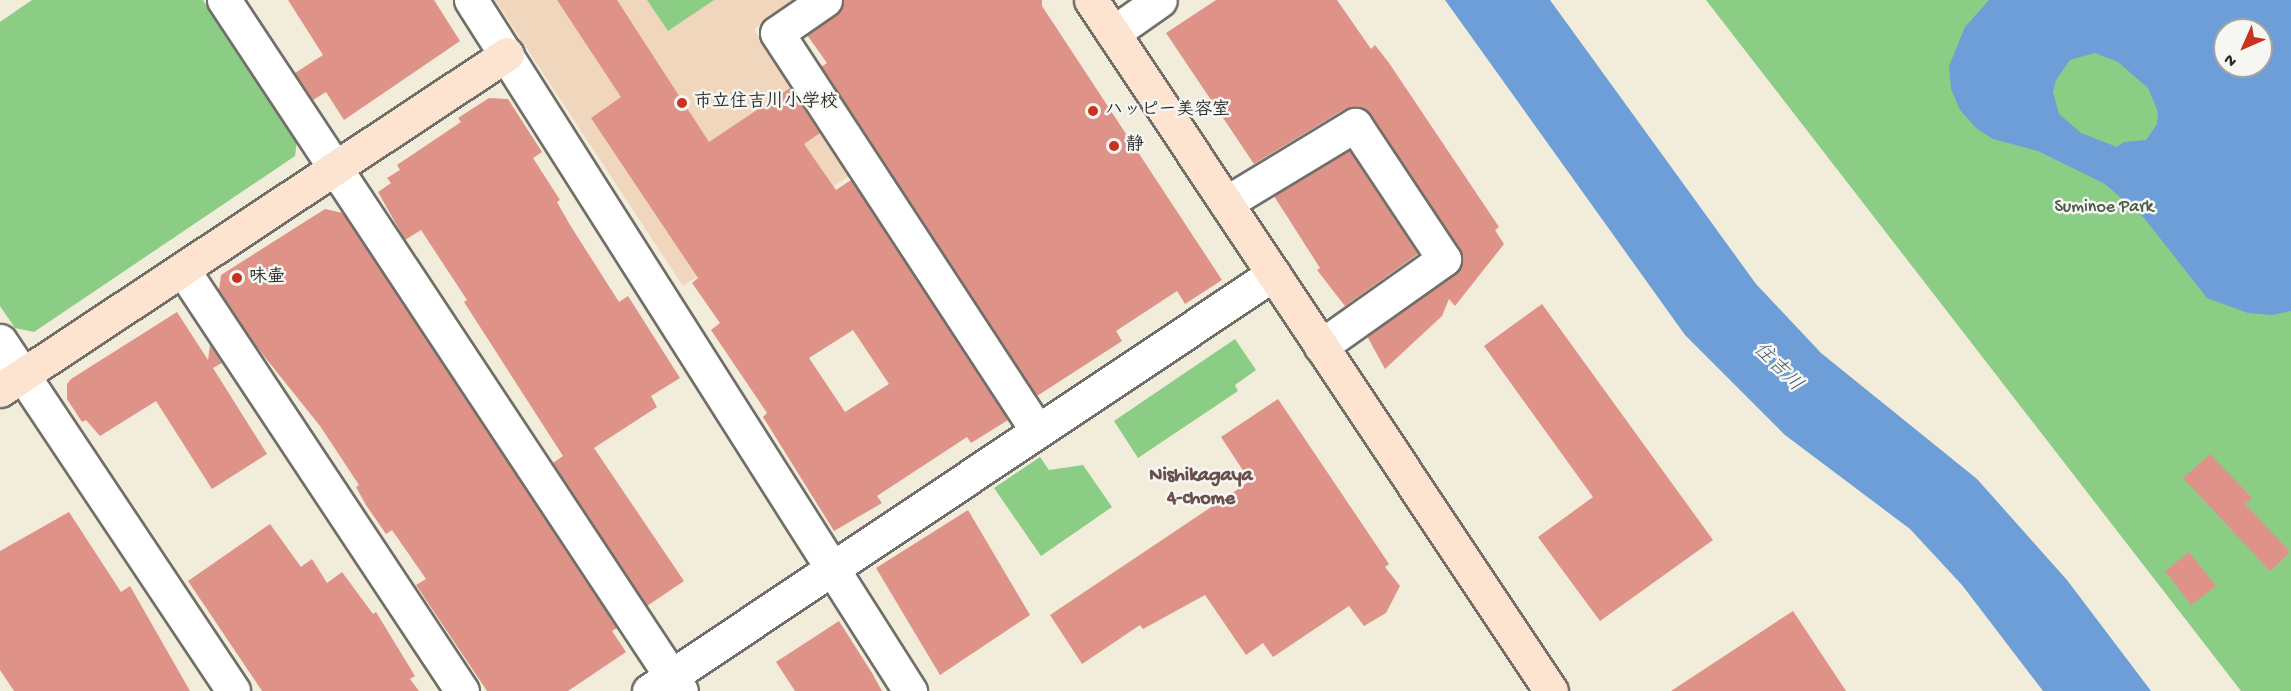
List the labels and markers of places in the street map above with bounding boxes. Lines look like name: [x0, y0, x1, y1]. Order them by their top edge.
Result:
place label: 市立住吉川小学校: [694, 92, 838, 114]
marker: 市立住吉川小学校: [675, 96, 689, 110]
place label: ハッピー美容室: [1105, 100, 1230, 122]
marker: ハッピー美容室: [1086, 104, 1100, 118]
place label: 静: [1126, 135, 1144, 157]
marker: 静: [1107, 139, 1121, 153]
place label: 味壷: [249, 267, 285, 289]
marker: 味壷: [230, 271, 244, 285]

